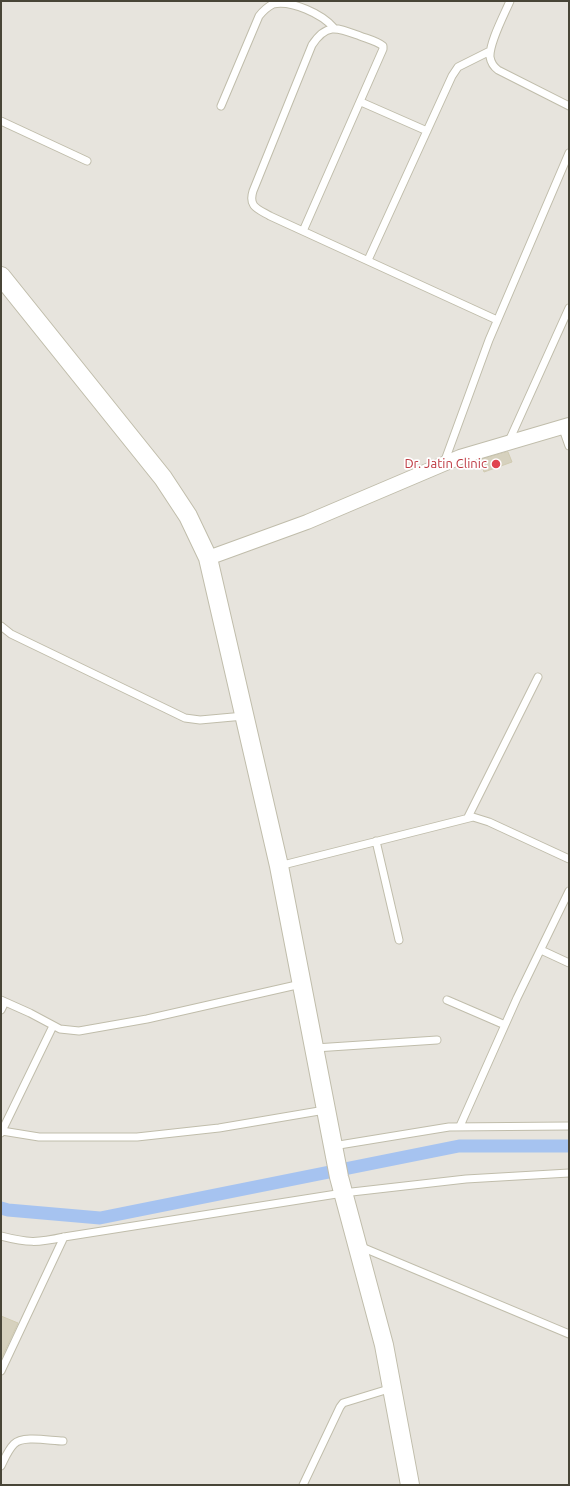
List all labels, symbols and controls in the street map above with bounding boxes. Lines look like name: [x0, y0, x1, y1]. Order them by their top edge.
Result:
place label: Dr. Jatin Clinic: [404, 456, 487, 472]
marker: Dr. Jatin Clinic: [490, 458, 502, 470]

